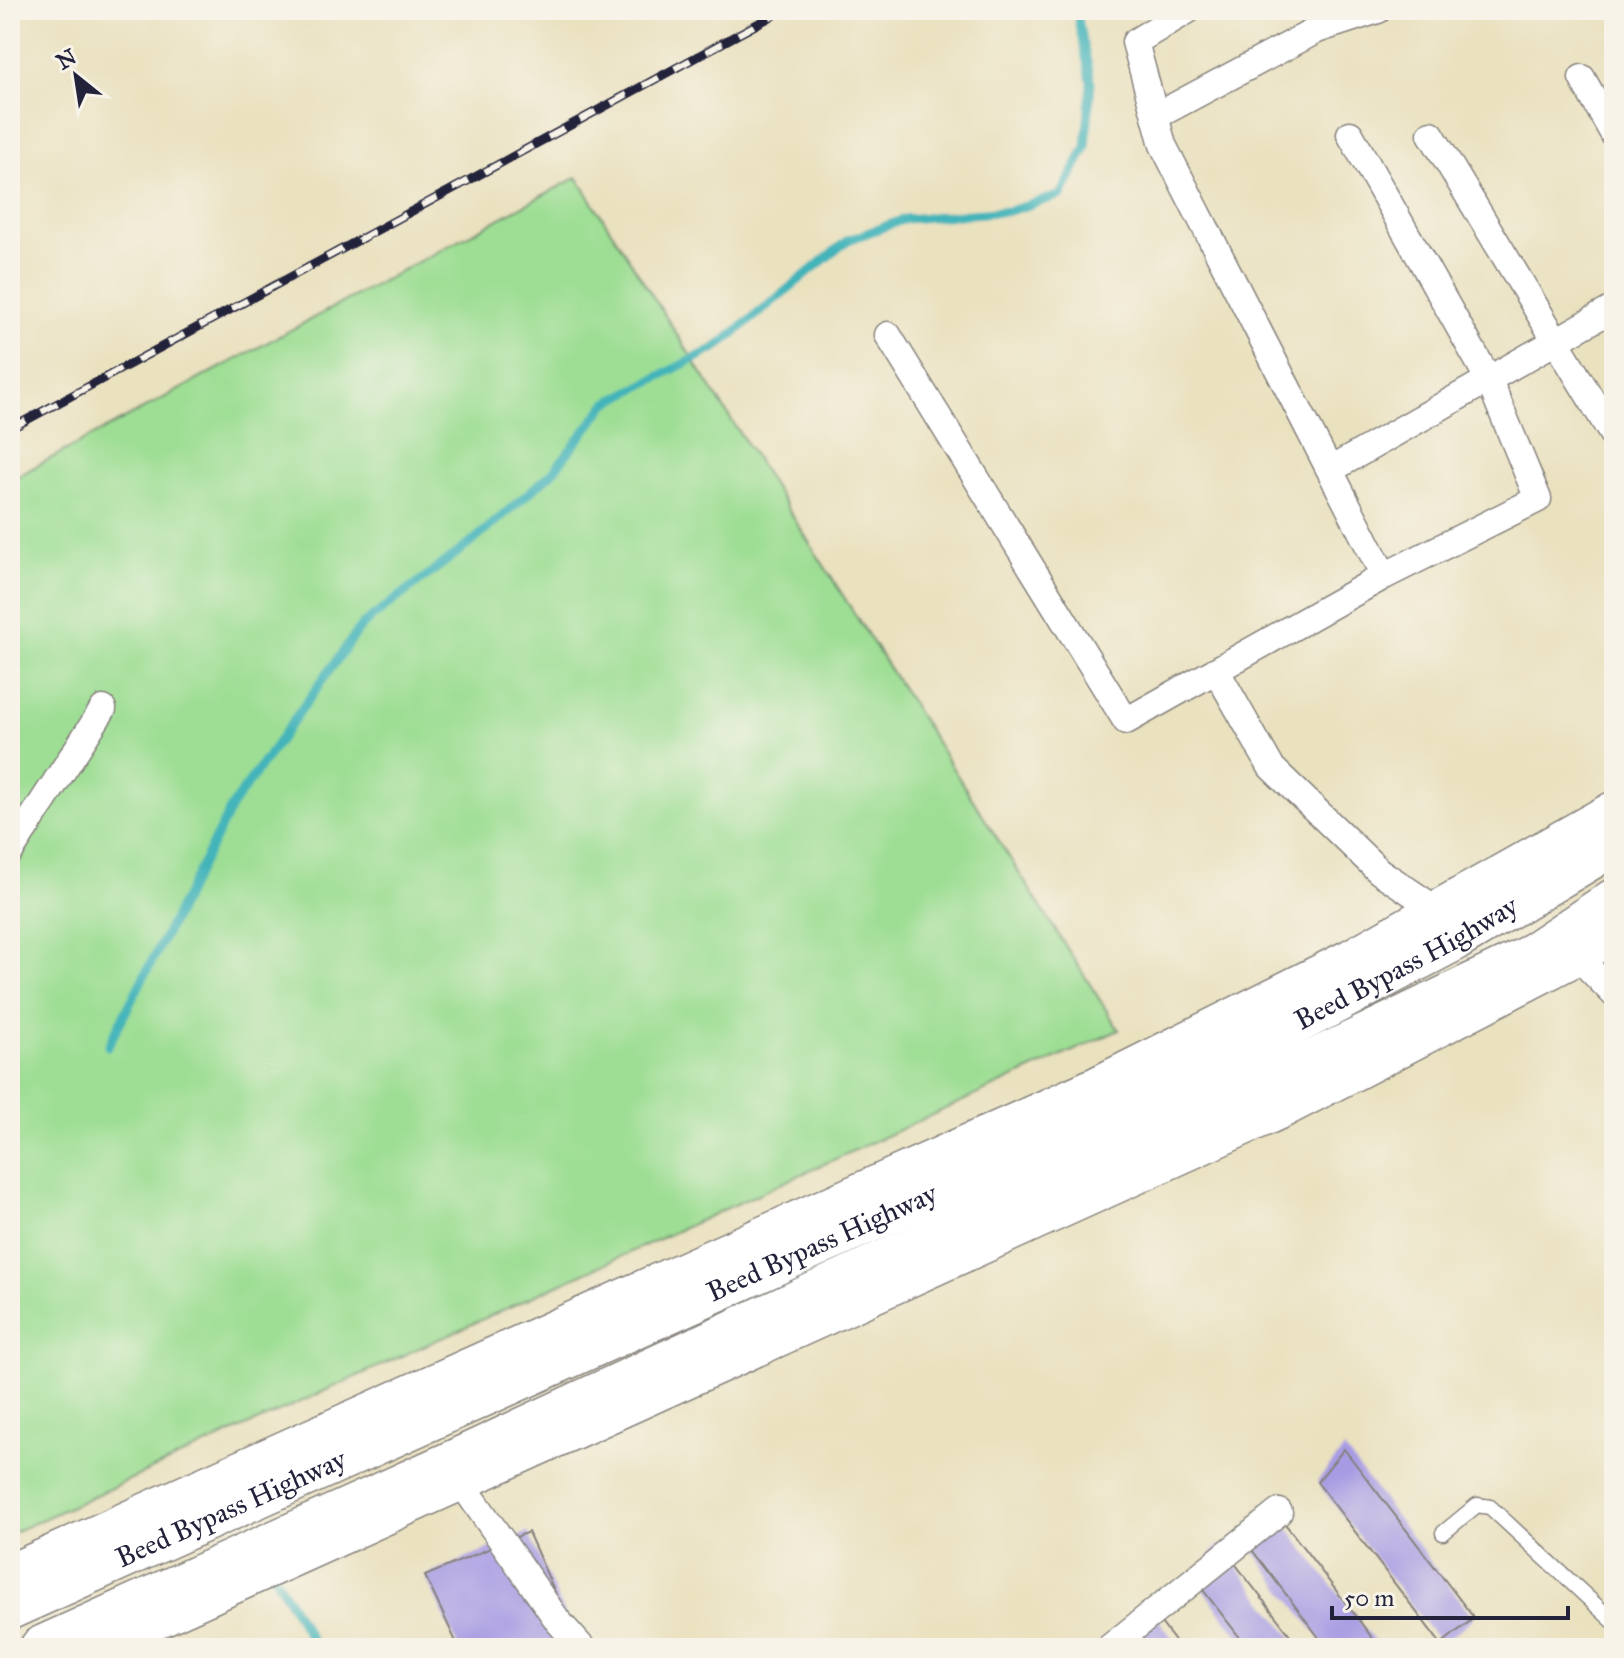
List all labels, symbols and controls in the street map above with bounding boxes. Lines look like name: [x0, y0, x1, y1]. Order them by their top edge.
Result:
north arrow: [36, 36, 116, 116]
text: N: [51, 43, 81, 75]
street label: Beed Bypass Highway: [1289, 888, 1525, 1038]
street label: Beed Bypass Highway: [701, 1175, 943, 1309]
street label: Beed Bypass Highway: [110, 1441, 352, 1575]
scale bar: [1332, 1570, 1568, 1620]
text: 50 m: [1344, 1583, 1394, 1613]

